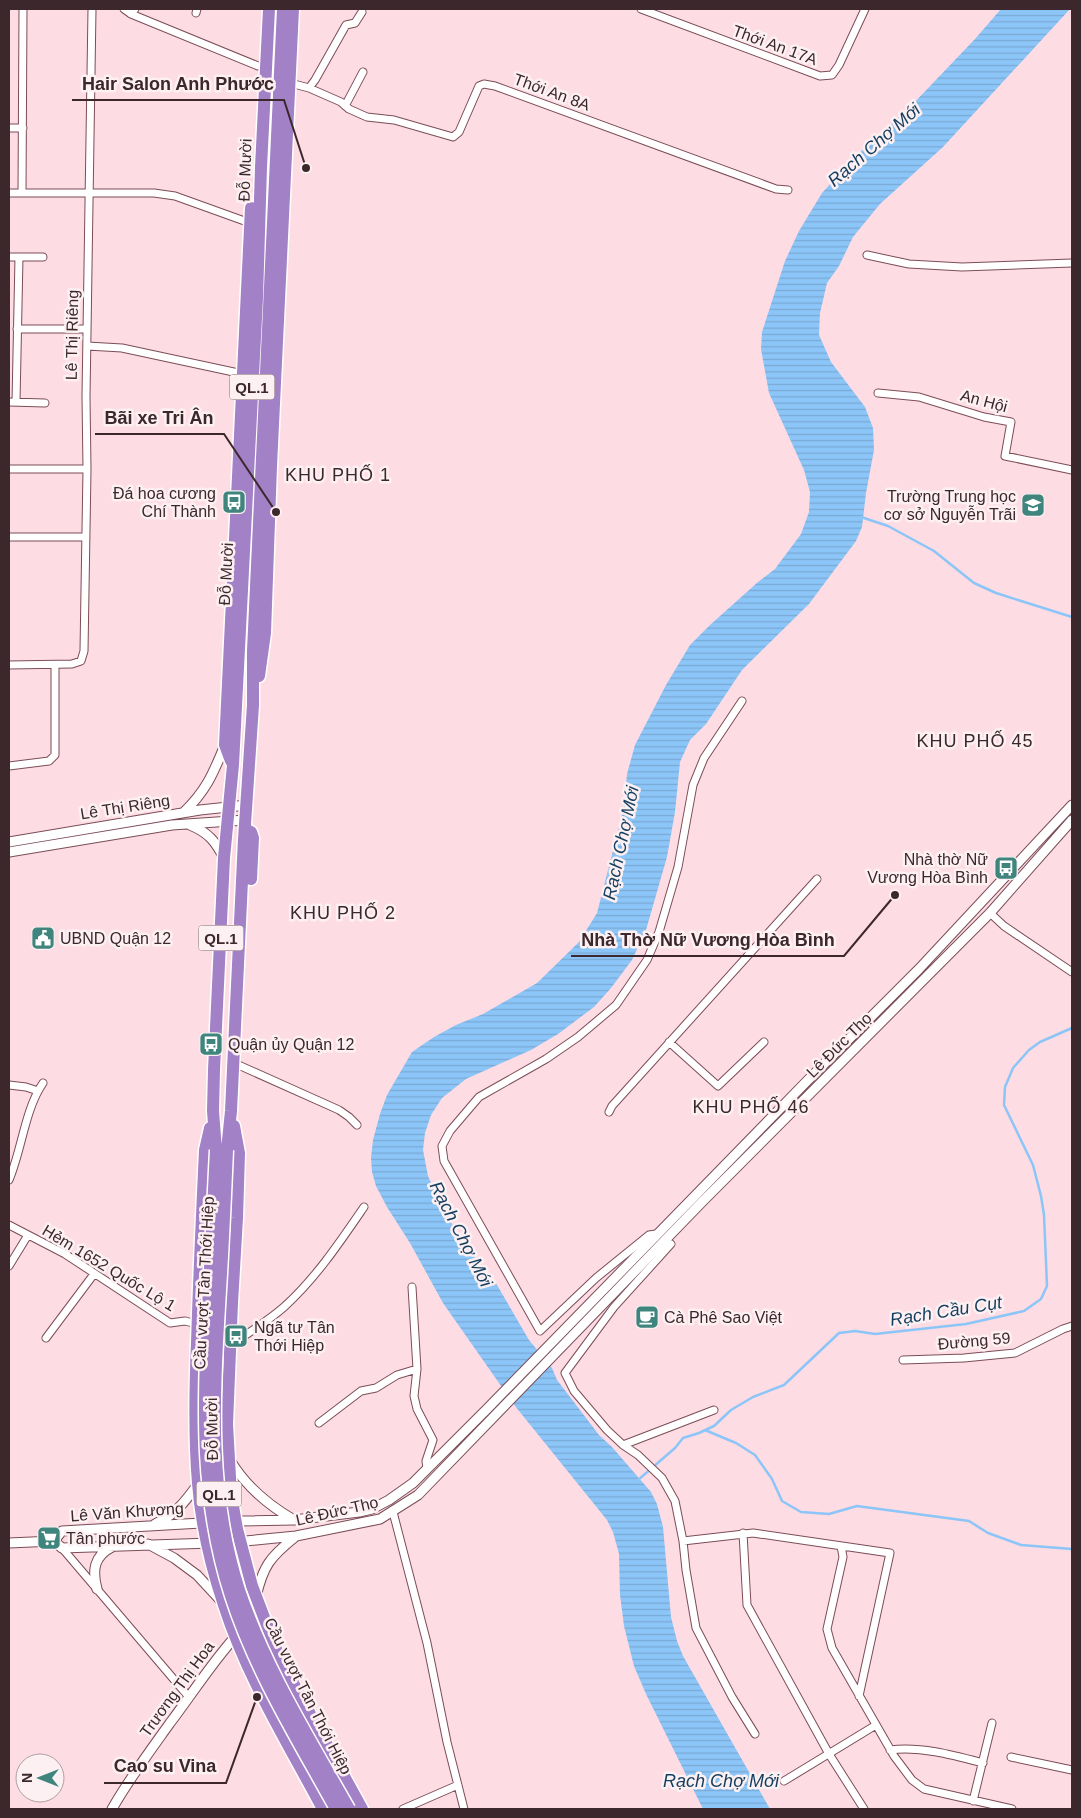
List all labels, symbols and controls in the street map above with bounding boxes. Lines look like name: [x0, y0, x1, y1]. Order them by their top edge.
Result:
street label: Thới An 17A: [730, 22, 820, 68]
callout: Hair Salon Anh Phước: [72, 67, 284, 100]
street label: Thới An 8A: [512, 70, 593, 114]
text: Hair Salon Anh Phước: [82, 74, 274, 94]
water label: Rạch Chợ Mới: [824, 99, 925, 191]
street label: Đỗ Mười: [234, 138, 255, 202]
street label: Lê Thị Riêng: [63, 290, 81, 380]
road number: QL.1: [230, 374, 274, 400]
street label: An Hội: [959, 387, 1009, 415]
callout: Bãi xe Tri Ân: [95, 401, 224, 434]
text: Bãi xe Tri Ân: [104, 407, 214, 428]
district label: KHU PHỐ 1: [285, 464, 391, 485]
place label: Đá hoa cương Chí Thành: [113, 485, 216, 520]
place label: Trường Trung học cơ sở Nguyễn Trãi: [884, 488, 1016, 523]
bus stop icon: Đá hoa cương Chí Thành: [221, 489, 247, 515]
school or university icon: Trường Trung học cơ sở Nguyễn Trãi: [1020, 492, 1046, 518]
street label: Đỗ Mười: [215, 542, 236, 606]
district label: KHU PHỐ 45: [916, 730, 1034, 751]
water label: Rạch Chợ Mới: [599, 783, 643, 902]
street label: Lê Thị Riêng: [79, 792, 171, 822]
place label: Nhà thờ Nữ Vương Hòa Bình: [867, 851, 988, 886]
bus stop icon: Nhà thờ Nữ Vương Hòa Bình: [993, 855, 1019, 881]
district label: KHU PHỐ 2: [290, 902, 396, 923]
callout: Nhà Thờ Nữ Vương Hòa Bình: [571, 923, 844, 956]
public building icon: UBND Quận 12: [30, 925, 56, 951]
road number: QL.1: [198, 926, 244, 950]
place label: UBND Quận 12: [60, 930, 171, 947]
text: Nhà Thờ Nữ Vương Hòa Bình: [581, 930, 835, 950]
street label: Lê Đức Thọ: [803, 1009, 875, 1081]
bus stop icon: Quận ủy Quận 12: [198, 1031, 224, 1057]
place label: Quận ủy Quận 12: [228, 1036, 354, 1053]
district label: KHU PHỐ 46: [692, 1096, 810, 1117]
water label: Rạch Chợ Mới: [426, 1178, 497, 1291]
street label: Cầu vượt Tân Thới Hiệp: [191, 1196, 217, 1370]
street label: Hẻm 1652 Quốc Lộ 1: [39, 1222, 179, 1315]
water label: Rạch Cầu Cụt: [889, 1292, 1004, 1330]
cafe icon: Cà Phê Sao Việt: [634, 1304, 660, 1330]
place label: Cà Phê Sao Việt: [664, 1309, 783, 1326]
place label: Ngã tư Tân Thới Hiệp: [254, 1319, 335, 1354]
bus stop icon: Ngã tư Tân Thới Hiệp: [223, 1323, 249, 1349]
street label: Đường 59: [937, 1329, 1011, 1353]
street label: Đỗ Mười: [202, 1397, 221, 1461]
road number: QL.1: [196, 1482, 242, 1506]
street label: Lê Đức Thọ: [294, 1493, 380, 1529]
street label: Lê Văn Khương: [70, 1500, 184, 1524]
supermarket icon: Tân phước: [36, 1525, 62, 1551]
place label: Tân phước: [66, 1530, 145, 1547]
street label: Cầu vượt Tân Thới Hiệp: [261, 1615, 355, 1777]
street label: Trương Thị Hoa: [137, 1638, 217, 1740]
callout: Cao su Vina: [104, 1750, 226, 1783]
north arrow: [15, 1753, 65, 1803]
text: Cao su Vina: [114, 1756, 217, 1776]
water label: Rạch Chợ Mới: [663, 1771, 780, 1791]
text: N: [19, 1773, 35, 1783]

